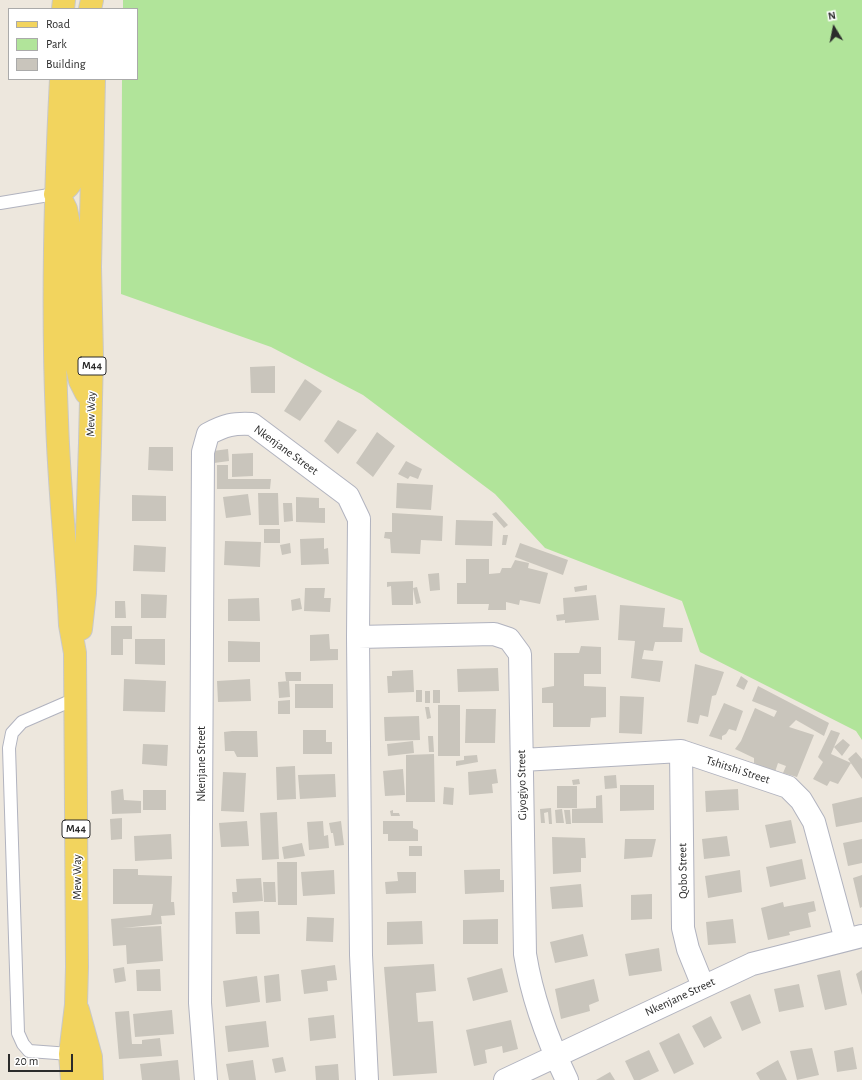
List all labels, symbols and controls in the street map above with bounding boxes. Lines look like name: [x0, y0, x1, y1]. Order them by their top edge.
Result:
legend: [8, 8, 138, 80]
north arrow: [814, 8, 854, 48]
text: N: [827, 10, 837, 22]
text: Road: [46, 18, 70, 30]
text: Park: [46, 38, 67, 50]
text: Building: [46, 58, 86, 70]
road number: M44: [78, 357, 106, 375]
street label: Mew Way: [83, 391, 99, 437]
street label: Nkenjane Street: [251, 422, 321, 478]
street label: Nkenjane Street: [194, 726, 208, 802]
street label: Giyogiyo Street: [514, 750, 530, 820]
street label: Tshitshi Street: [704, 753, 772, 787]
road number: M44: [62, 820, 90, 838]
street label: Qobo Street: [675, 843, 691, 899]
street label: Mew Way: [70, 854, 84, 900]
street label: Nkenjane Street: [643, 974, 717, 1020]
scale bar: [10, 1046, 75, 1072]
text: 20 m: [15, 1055, 38, 1067]

